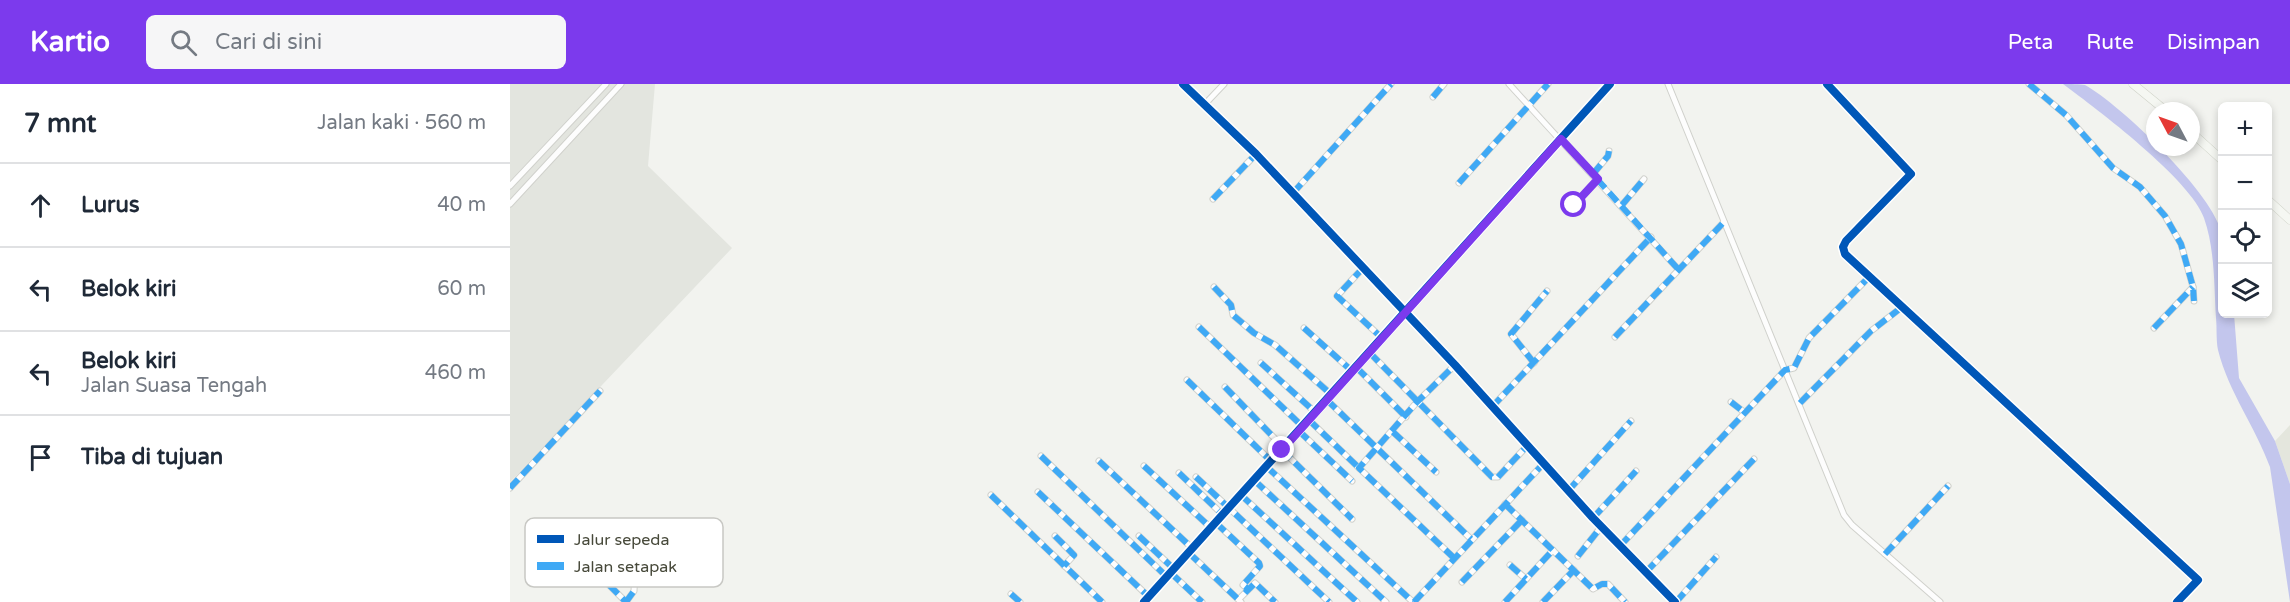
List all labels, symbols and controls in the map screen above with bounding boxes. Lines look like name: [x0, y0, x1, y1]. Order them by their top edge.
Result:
search box: [146, 15, 566, 69]
text: Kartio: [30, 25, 110, 59]
icon: search: [167, 26, 200, 59]
text: Cari di sini: [215, 29, 322, 55]
text: Peta: [2008, 30, 2053, 55]
text: Rute: [2086, 30, 2134, 55]
text: Disimpan: [2167, 30, 2260, 55]
north arrow: [2146, 102, 2200, 156]
map controls: [2218, 102, 2272, 318]
button: +: [2218, 102, 2272, 156]
text: 7 mnt: [24, 108, 96, 139]
text: Jalan kaki · 560 m: [317, 111, 486, 135]
button: −: [2218, 156, 2272, 210]
icon: ahead: [24, 189, 57, 222]
route start: [1560, 191, 1586, 217]
text: Lurus: [81, 192, 139, 218]
text: 40 m: [437, 193, 486, 217]
button: locate: [2218, 210, 2272, 264]
button: layers: [2218, 264, 2272, 318]
icon: left: [24, 273, 57, 306]
text: Belok kiri: [81, 276, 177, 302]
text: 60 m: [437, 277, 486, 301]
text: Belok kiri: [81, 348, 177, 374]
icon: left: [24, 357, 57, 390]
text: 460 m: [425, 361, 486, 385]
text: Jalan Suasa Tengah: [81, 374, 267, 398]
route end: [1268, 436, 1294, 462]
icon: arrive: [24, 441, 57, 474]
text: Tiba di tujuan: [81, 444, 223, 470]
legend: [525, 518, 723, 587]
text: Jalur sepeda: [574, 530, 669, 550]
text: Jalan setapak: [574, 557, 677, 577]

